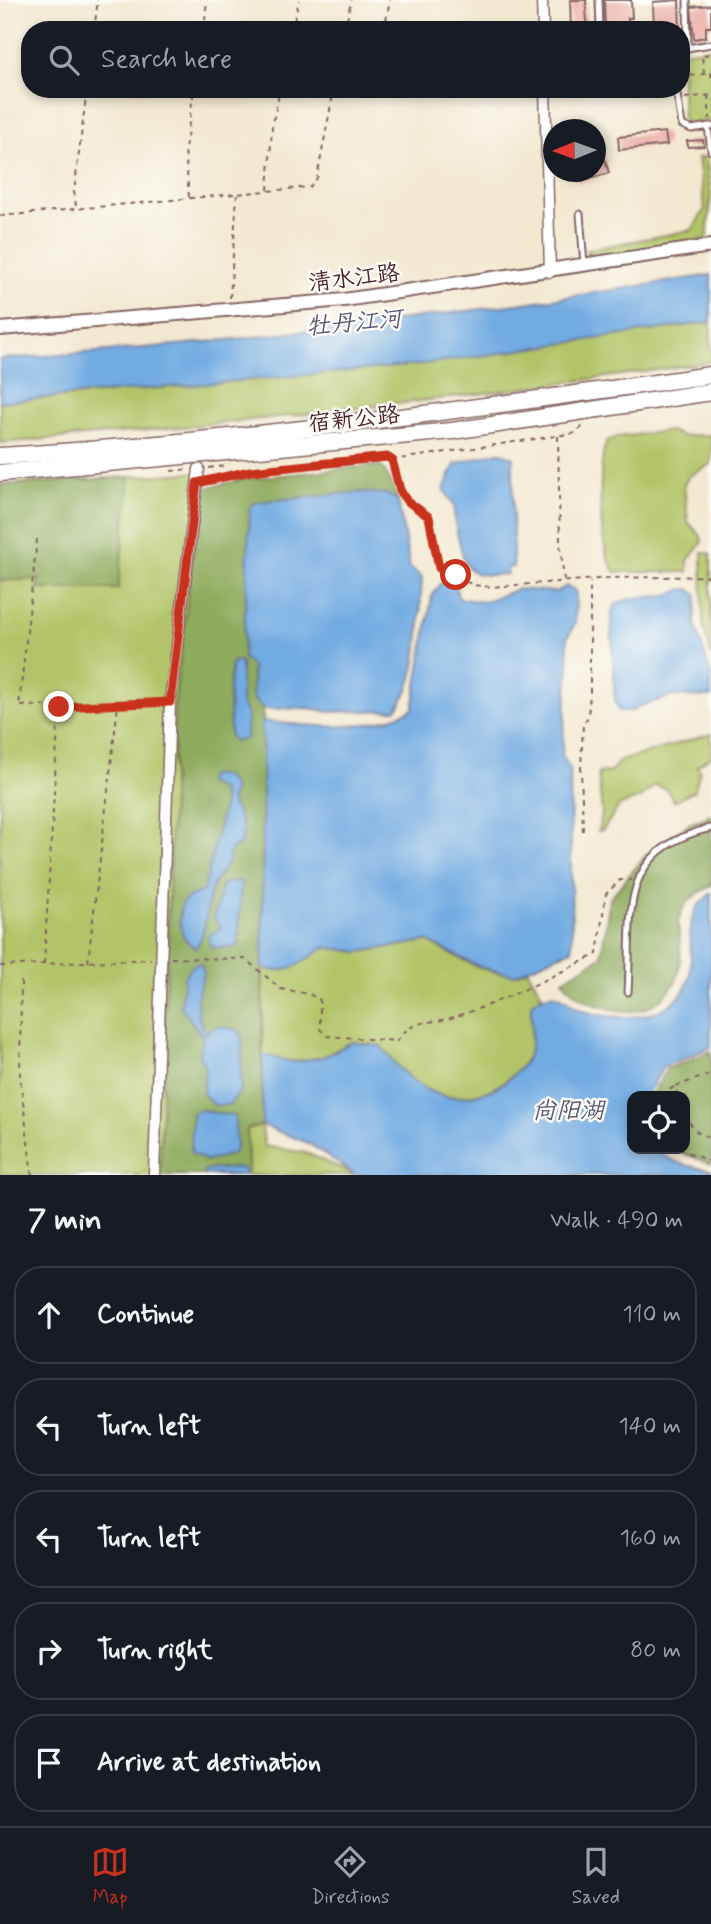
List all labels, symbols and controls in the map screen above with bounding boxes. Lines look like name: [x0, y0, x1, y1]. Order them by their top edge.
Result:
search box: [21, 21, 690, 98]
icon: search: [45, 41, 83, 79]
text: Search here: [101, 43, 232, 77]
north arrow: [543, 119, 606, 182]
street label: 清水江路: [307, 258, 402, 299]
water label: 牡丹江河: [305, 304, 407, 343]
street label: 宿新公路: [307, 400, 402, 440]
route start: [440, 559, 471, 590]
route end: [43, 691, 74, 722]
map controls: [627, 1091, 690, 1154]
button: locate: [627, 1091, 690, 1154]
water label: 尚阳湖: [532, 1096, 607, 1127]
text: 7 min: [28, 1201, 102, 1240]
text: Walk · 490 m: [550, 1206, 683, 1236]
icon: ahead: [30, 1296, 68, 1334]
text: Continue: [97, 1298, 194, 1332]
text: 110 m: [622, 1300, 681, 1330]
icon: left: [30, 1408, 68, 1446]
text: Turn left: [97, 1410, 201, 1444]
text: 140 m: [618, 1412, 681, 1442]
icon: left: [30, 1520, 68, 1558]
text: Turn left: [97, 1522, 201, 1556]
text: 160 m: [620, 1524, 681, 1554]
icon: right: [30, 1632, 68, 1670]
text: Turn right: [97, 1634, 213, 1668]
text: 80 m: [630, 1636, 681, 1666]
icon: arrive: [30, 1744, 68, 1782]
text: Arrive at destination: [97, 1746, 321, 1780]
tab: Map: [91, 1843, 129, 1910]
tab: Directions: [311, 1843, 390, 1910]
tab: Saved: [572, 1843, 620, 1910]

